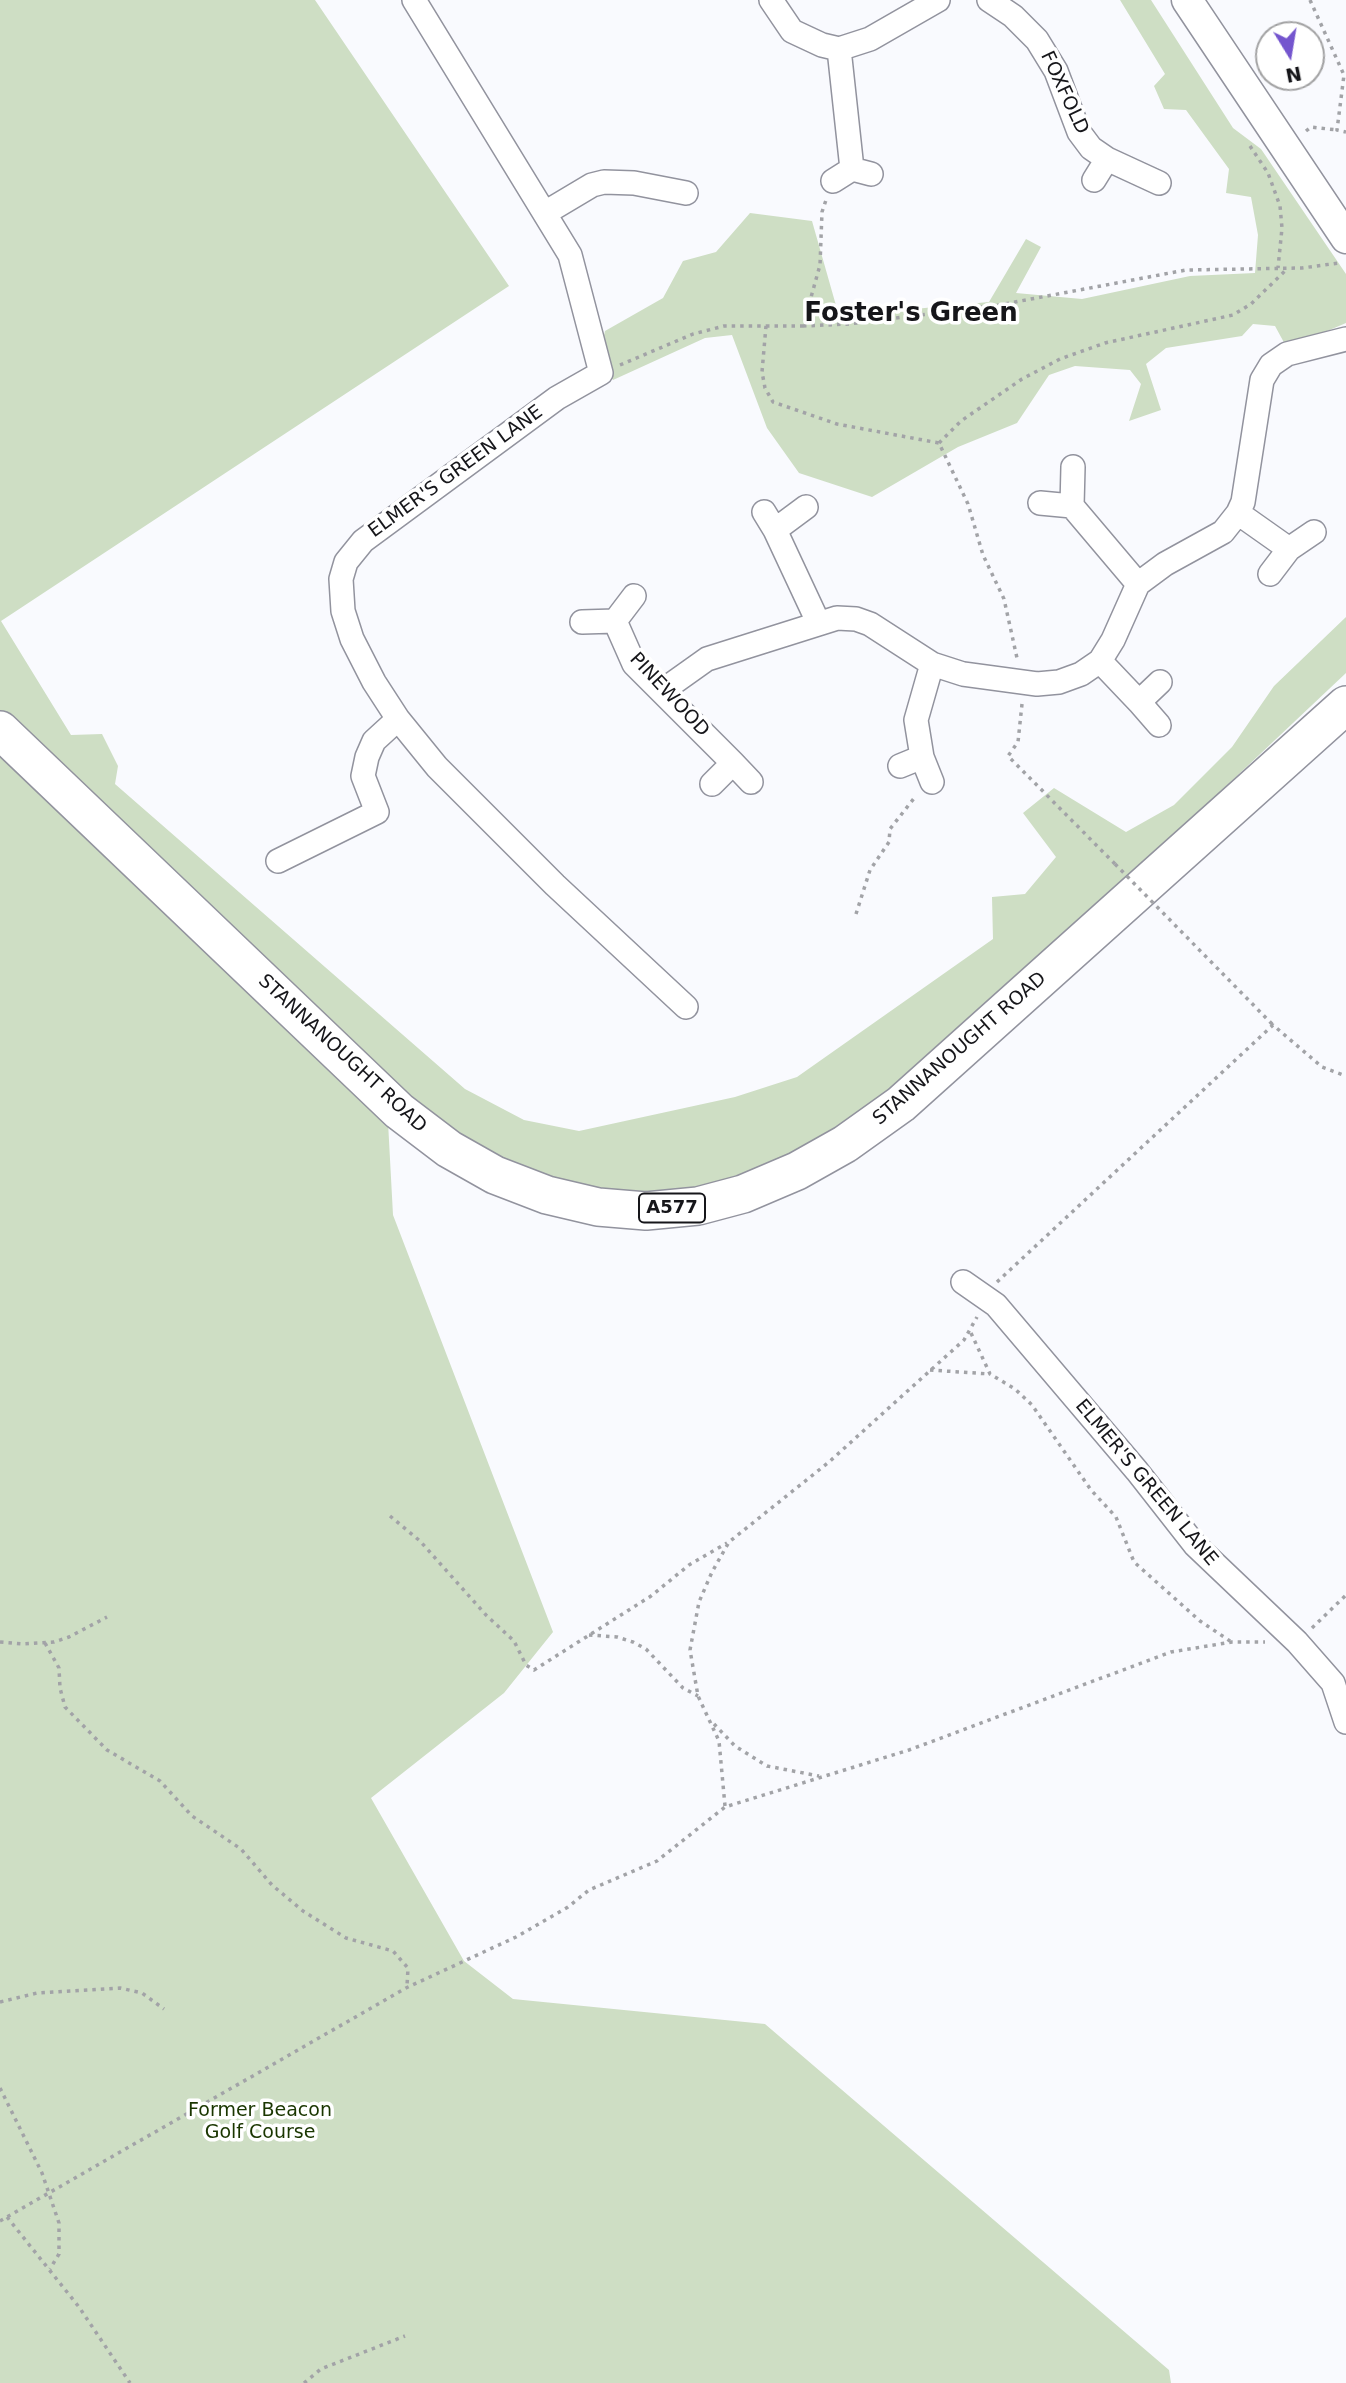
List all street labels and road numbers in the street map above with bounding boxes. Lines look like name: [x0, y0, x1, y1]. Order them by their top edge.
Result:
street label: FOXFOLD: [1035, 48, 1093, 138]
street label: ELMER'S GREEN LANE: [364, 401, 548, 543]
street label: PINEWOOD: [624, 648, 714, 742]
street label: STANNANOUGHT ROAD: [869, 968, 1051, 1130]
street label: STANNANOUGHT ROAD: [253, 970, 431, 1138]
road number: A577: [639, 1194, 705, 1223]
street label: ELMER'S GREEN LANE: [1070, 1395, 1222, 1571]

